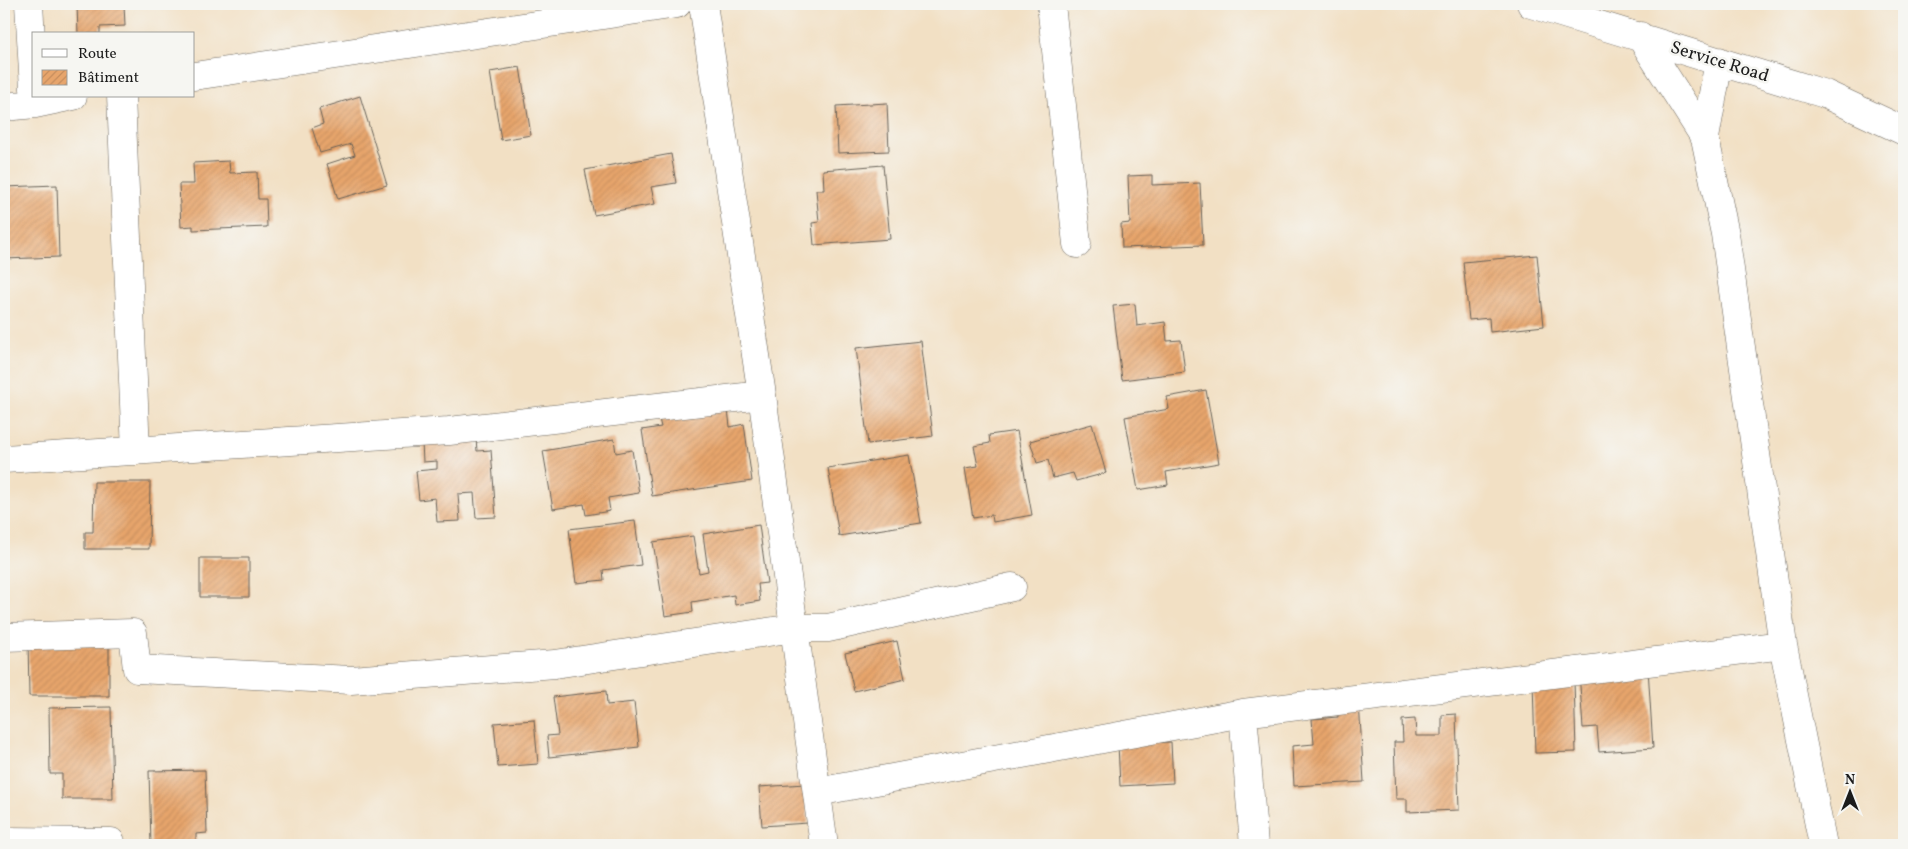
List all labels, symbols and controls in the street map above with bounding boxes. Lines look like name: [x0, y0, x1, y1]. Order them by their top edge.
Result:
legend: [32, 32, 195, 98]
street label: Service Road: [1667, 36, 1772, 89]
text: Route: [78, 44, 117, 65]
text: Bâtiment: [78, 68, 139, 89]
north arrow: [1826, 766, 1876, 816]
text: N: [1845, 771, 1855, 790]

